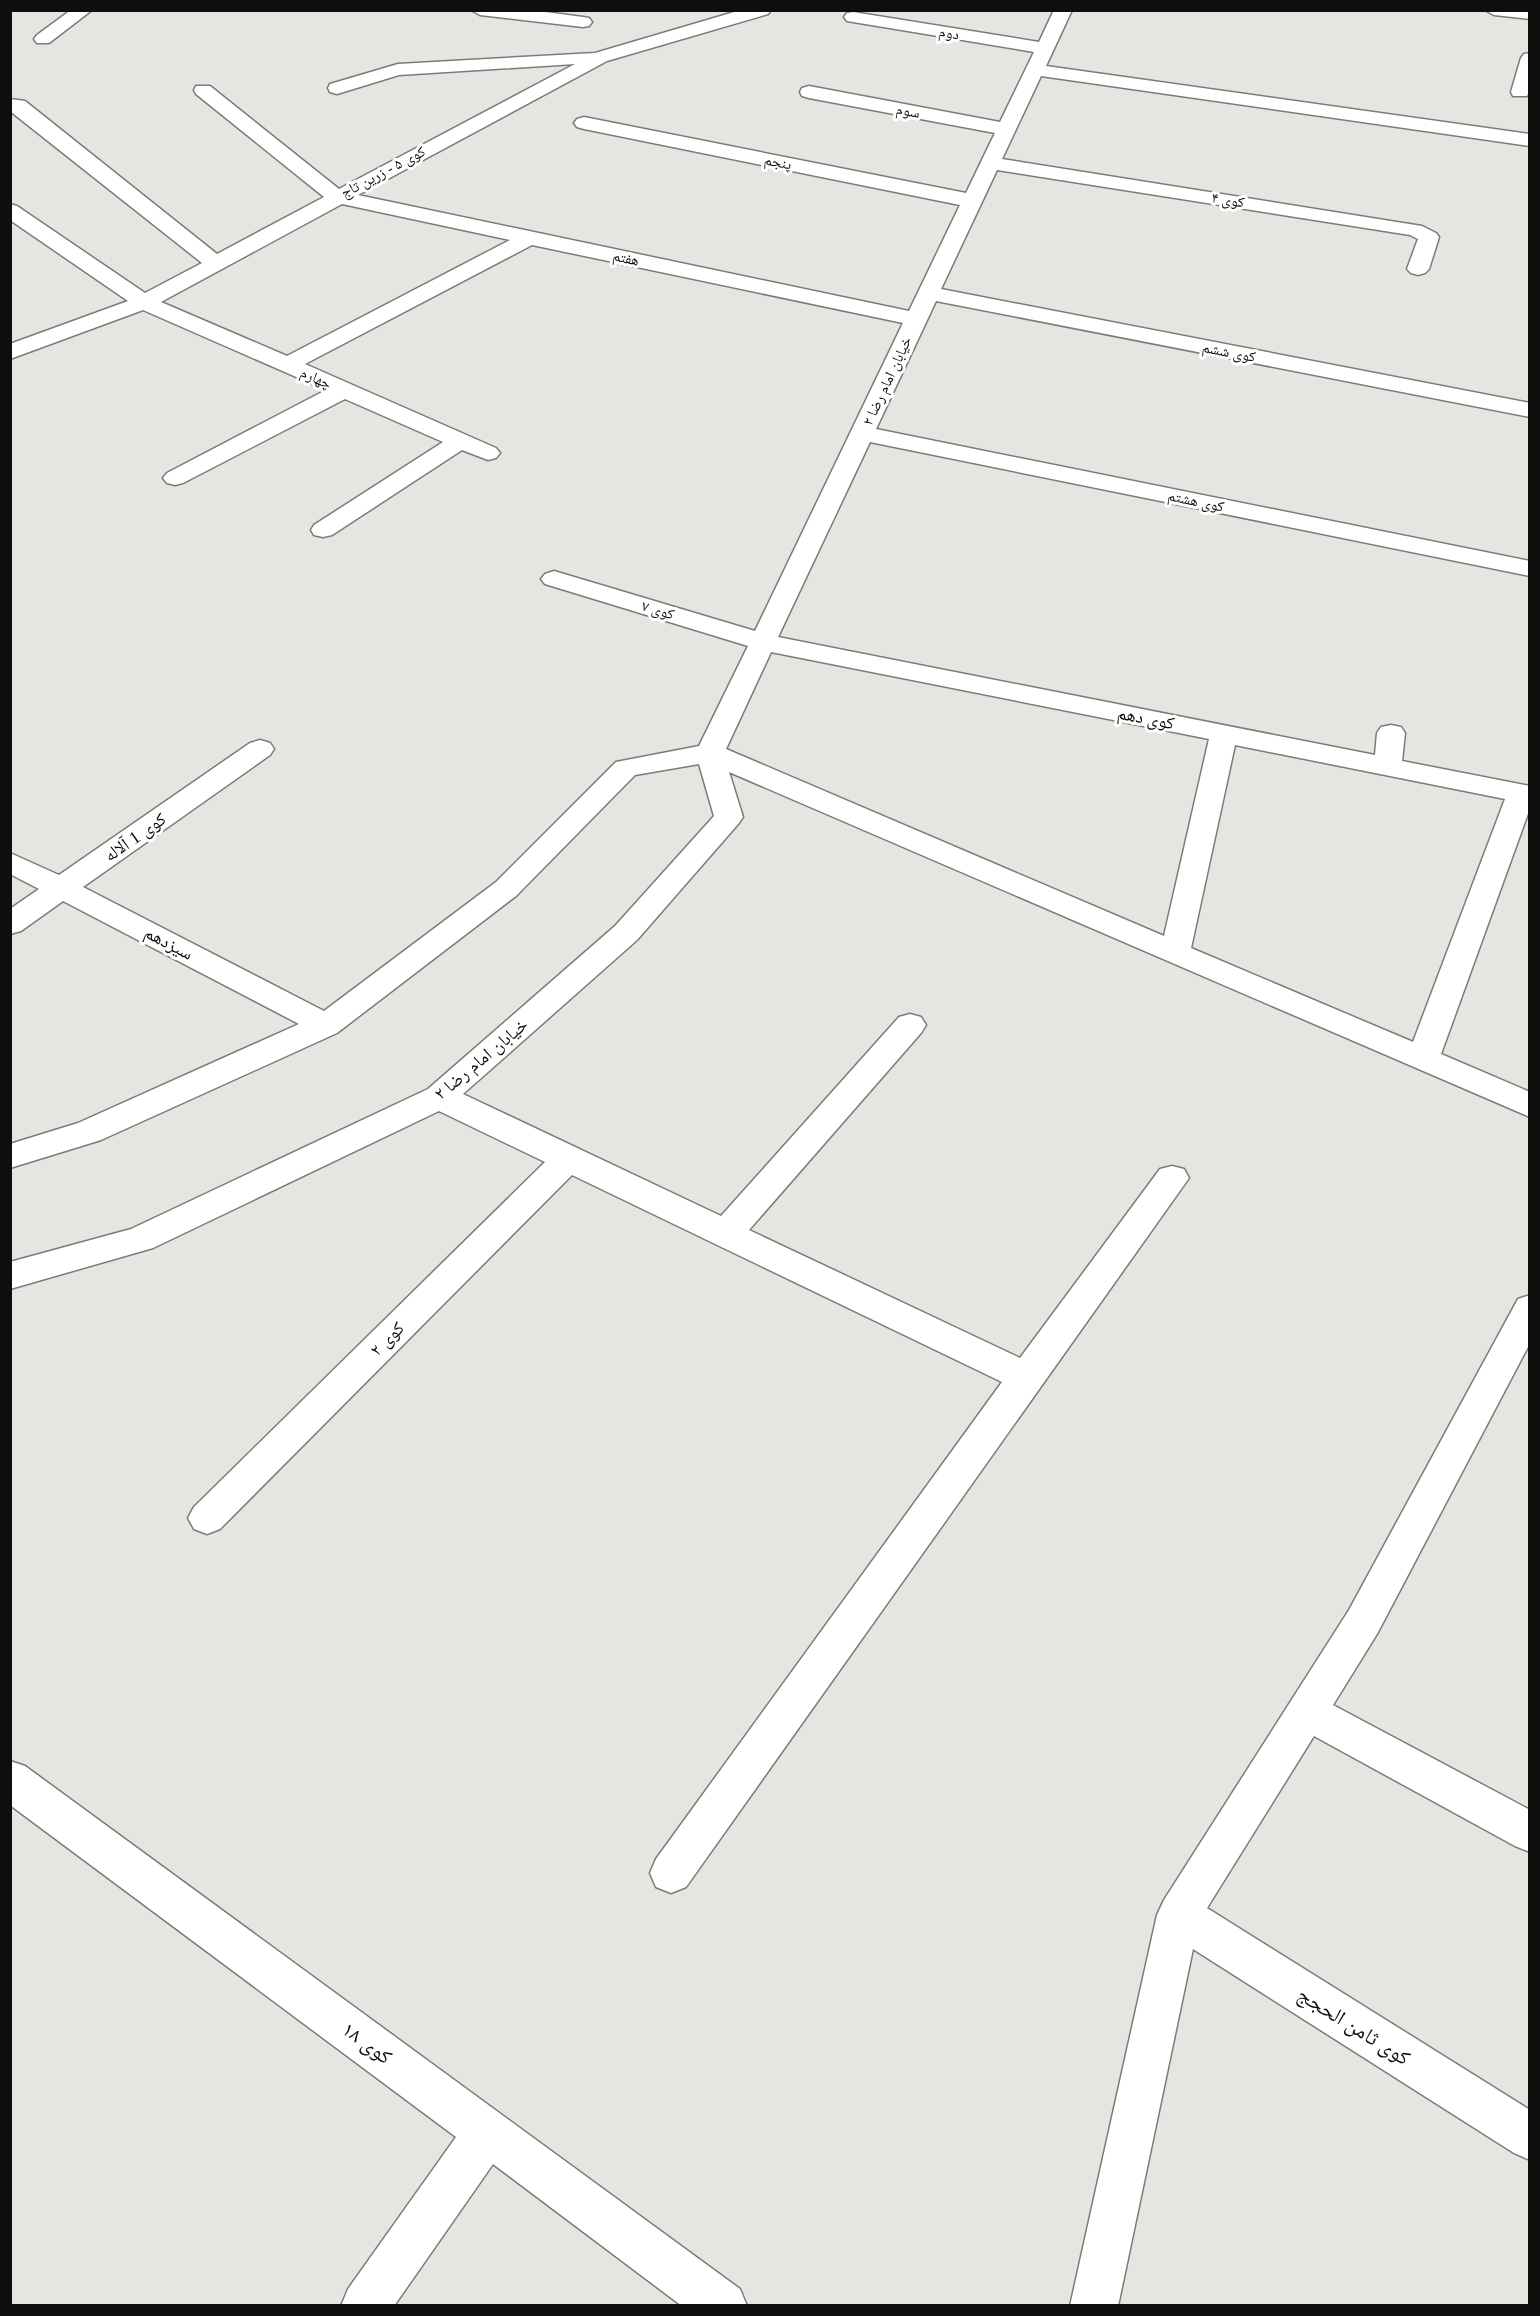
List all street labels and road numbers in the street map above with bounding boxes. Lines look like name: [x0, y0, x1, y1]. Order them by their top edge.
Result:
street label: دوم: [937, 23, 960, 44]
street label: سوم: [894, 101, 921, 123]
street label: کوی ۵ - زرین تاج: [338, 143, 429, 203]
street label: پنجم: [763, 152, 793, 174]
street label: کوی ۴: [1210, 190, 1246, 212]
street label: هفتم: [611, 247, 641, 271]
street label: خیابان امام رضا ۲: [859, 334, 917, 429]
street label: کوی ششم: [1201, 339, 1257, 367]
street label: چهارم: [297, 364, 334, 394]
street label: کوی هشتم: [1166, 487, 1226, 517]
street label: کوی ۷: [639, 598, 676, 624]
street label: کوی دهم: [1115, 703, 1177, 735]
street label: کوی 1 آلاله: [100, 808, 171, 866]
street label: سیزدهم: [141, 922, 197, 966]
street label: خیابان امام رضا ۲: [430, 1014, 533, 1105]
street label: کوی ۲: [366, 1318, 409, 1361]
street label: کوی ثامن الحجج: [1293, 1982, 1415, 2071]
street label: کوی ۱۸: [337, 2017, 397, 2069]

